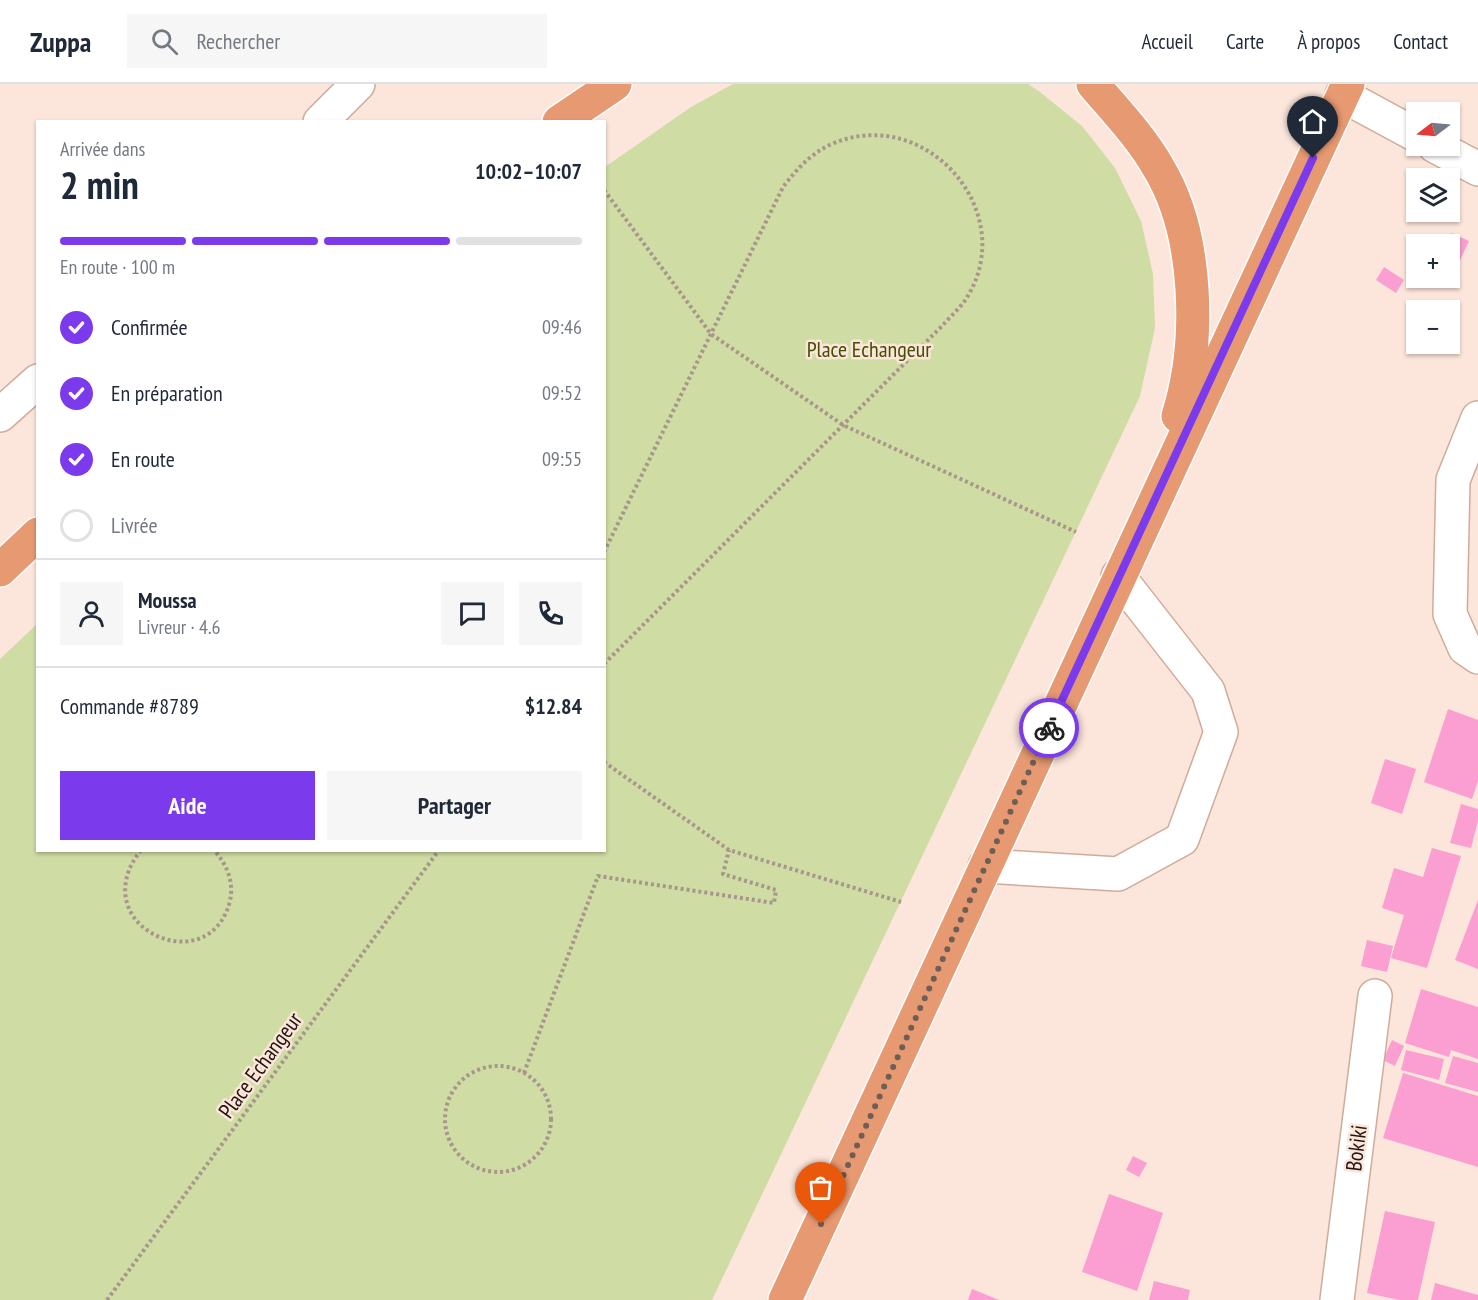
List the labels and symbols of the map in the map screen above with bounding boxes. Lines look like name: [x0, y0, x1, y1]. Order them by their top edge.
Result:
pin: [1287, 96, 1338, 158]
north arrow: [1406, 102, 1460, 156]
park label: Place Echangeur: [807, 335, 931, 363]
courier: [1019, 698, 1079, 758]
street label: Place Echangeur: [212, 1006, 308, 1124]
street label: Bokiki: [1339, 1123, 1373, 1173]
pin: [795, 1162, 846, 1224]

